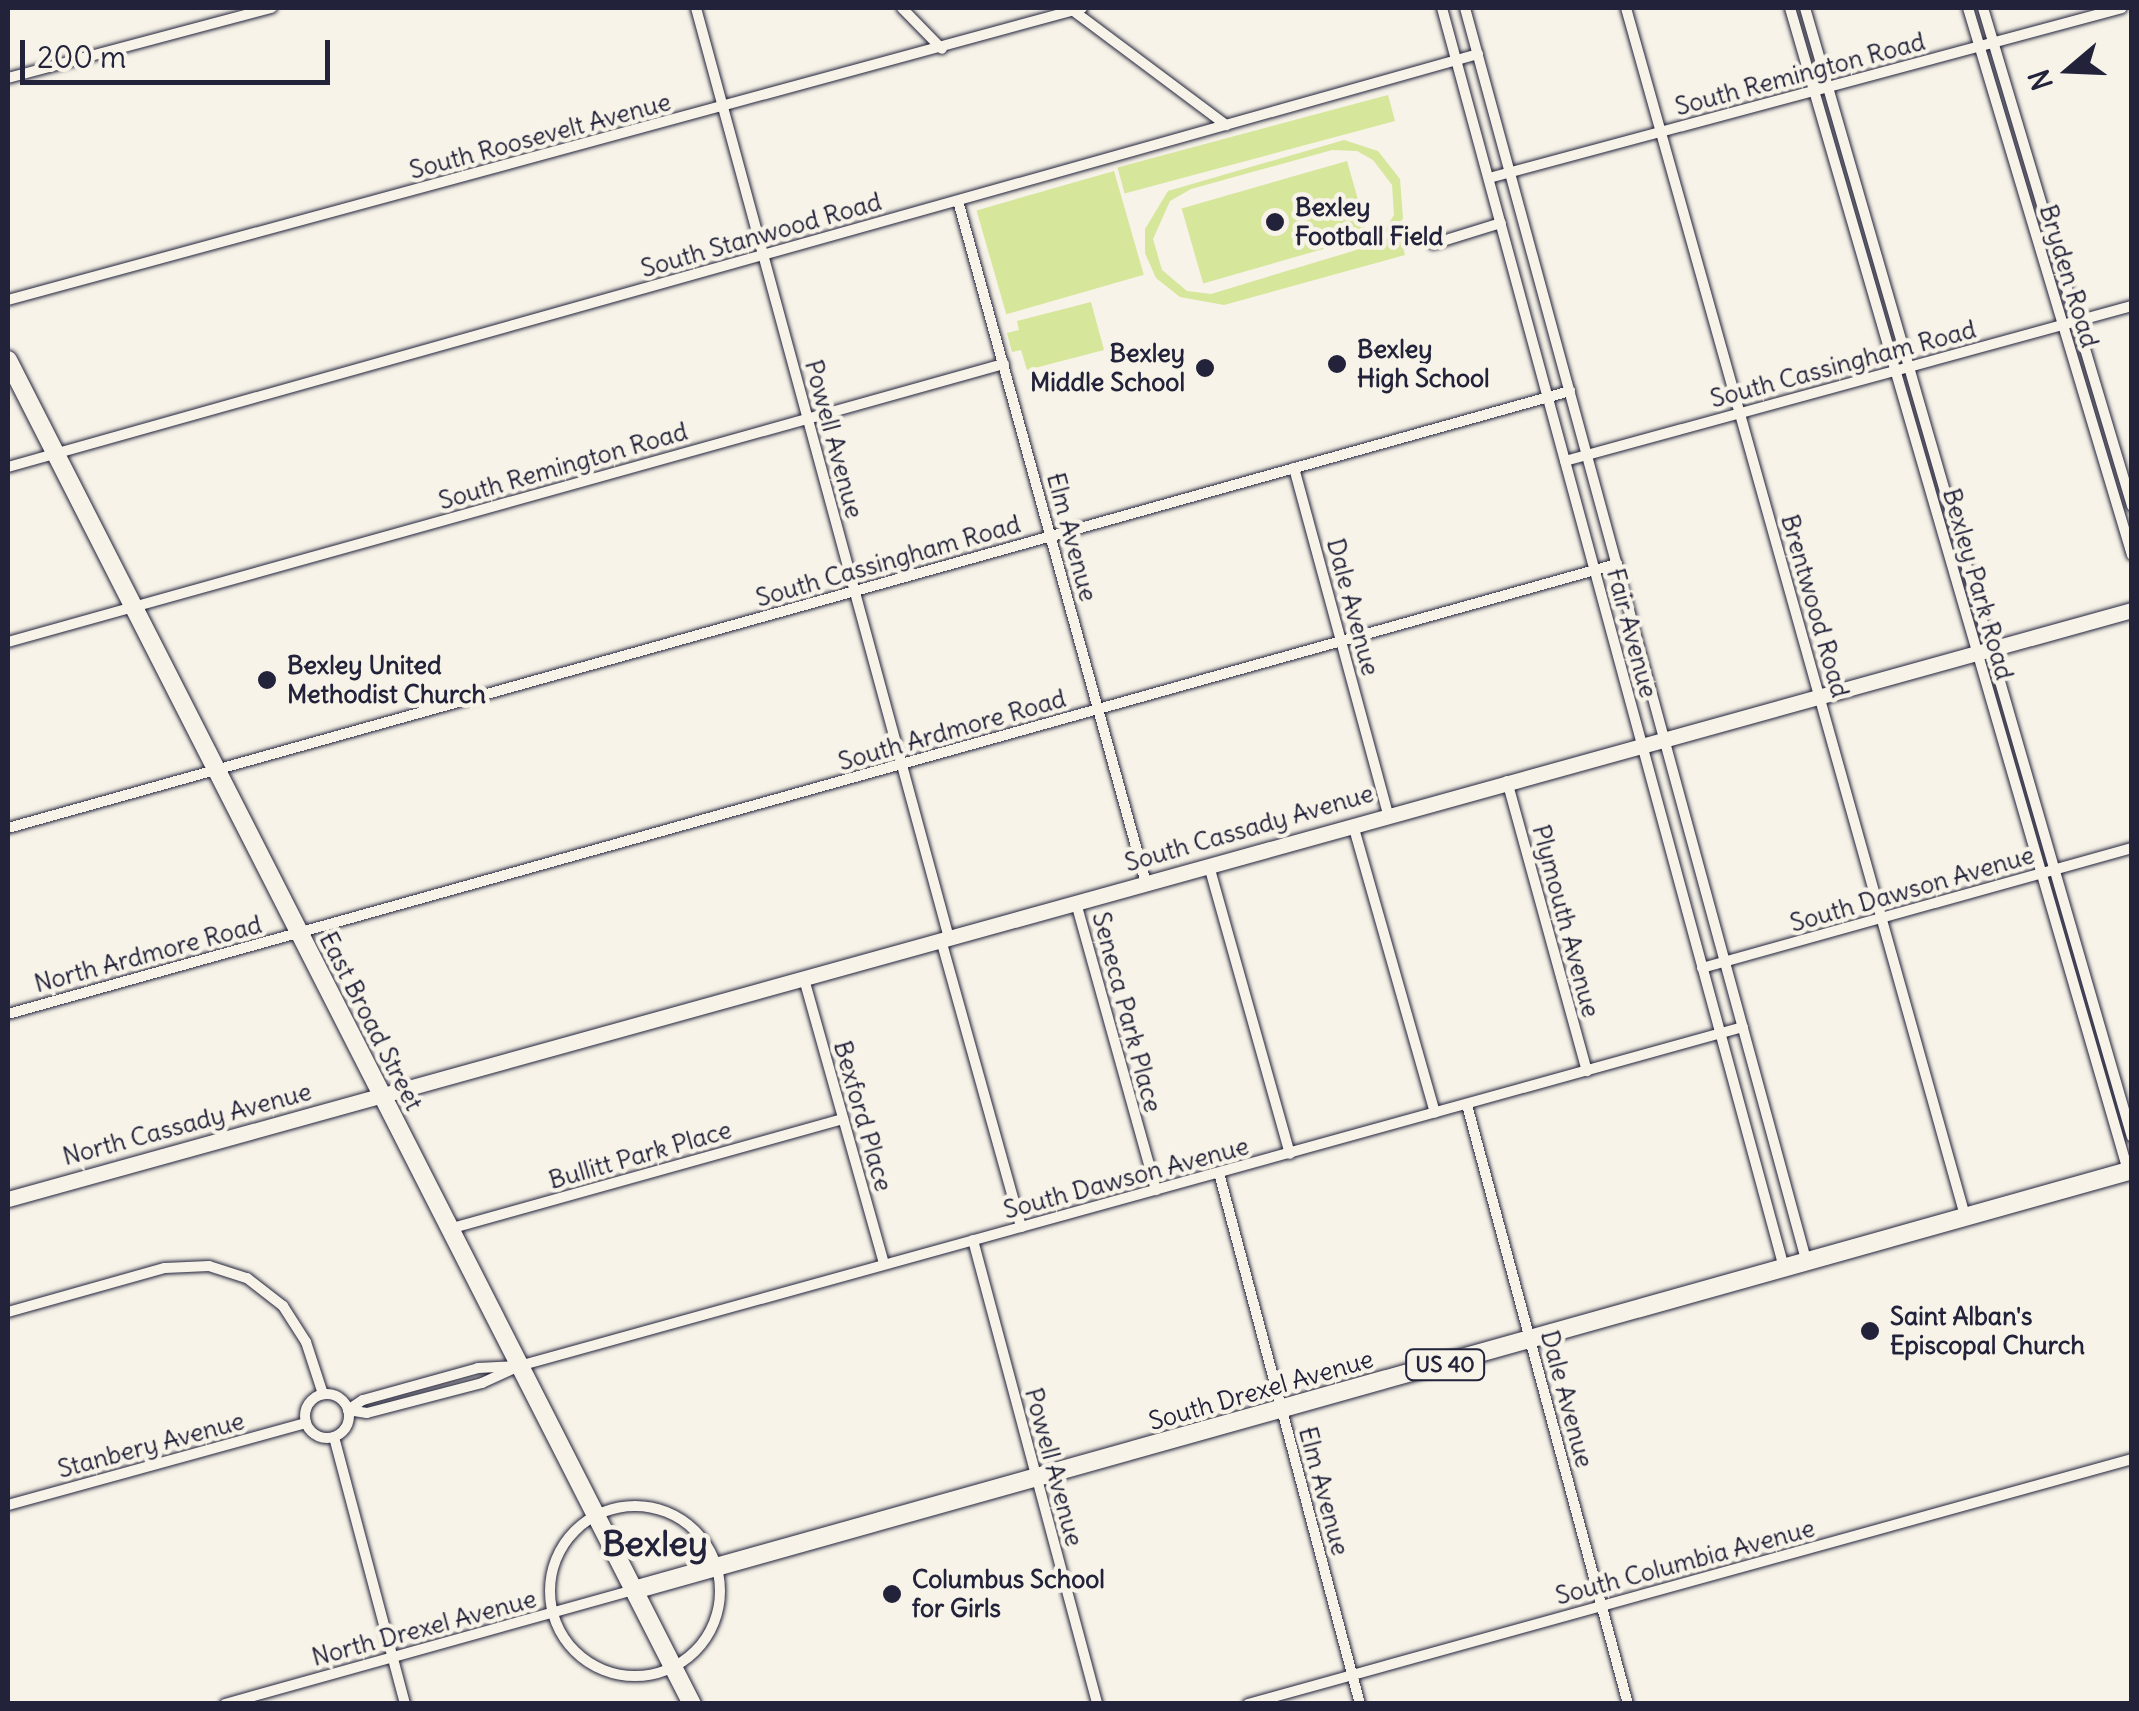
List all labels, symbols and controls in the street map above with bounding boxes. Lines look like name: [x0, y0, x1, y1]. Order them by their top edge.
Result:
scale bar: [25, 20, 335, 82]
north arrow: [2019, 20, 2119, 120]
street label: South Remington Road: [1672, 26, 1928, 122]
text: 200 m: [37, 38, 126, 76]
text: N: [2020, 65, 2061, 95]
street label: South Roosevelt Avenue: [406, 87, 674, 185]
street label: South Stanwood Road: [637, 186, 885, 284]
place label: Bexley Football Field: [1295, 193, 1443, 252]
street label: Bryden Road: [2033, 201, 2105, 351]
marker: Bexley Football Field: [1264, 211, 1286, 233]
street label: South Cassingham Road: [1707, 314, 1979, 414]
place label: Bexley High School: [1357, 335, 1490, 394]
place label: Bexley Middle School: [1030, 339, 1185, 398]
marker: Bexley High School: [1326, 353, 1348, 375]
street label: Powell Avenue: [798, 357, 870, 521]
marker: Bexley Middle School: [1194, 357, 1216, 379]
street label: South Remington Road: [435, 416, 691, 516]
street label: Elm Avenue: [1040, 469, 1104, 605]
street label: Bexley Park Road: [1936, 485, 2020, 683]
street label: South Cassingham Road: [752, 509, 1024, 613]
street label: Brentwood Road: [1775, 511, 1855, 701]
street label: Dale Avenue: [1320, 535, 1386, 679]
street label: Fair Avenue: [1600, 565, 1664, 701]
place label: Bexley United Methodist Church: [287, 651, 486, 710]
marker: Bexley United Methodist Church: [256, 669, 278, 691]
street label: South Ardmore Road: [835, 683, 1069, 777]
street label: South Cassady Avenue: [1121, 778, 1377, 878]
street label: Plymouth Avenue: [1526, 821, 1606, 1021]
street label: South Dawson Avenue: [1786, 840, 2038, 938]
street label: North Ardmore Road: [31, 909, 265, 999]
street label: Seneca Park Place: [1086, 909, 1168, 1115]
street label: East Broad Street: [313, 927, 429, 1115]
street label: Bexford Place: [827, 1037, 899, 1195]
street label: North Cassady Avenue: [59, 1076, 315, 1172]
street label: Bullitt Park Place: [545, 1115, 735, 1195]
street label: South Dawson Avenue: [1000, 1131, 1252, 1225]
place label: Saint Alban's Episcopal Church: [1890, 1302, 2085, 1361]
marker: Saint Alban's Episcopal Church: [1859, 1320, 1881, 1342]
street label: Dale Avenue: [1534, 1327, 1600, 1471]
street label: South Drexel Avenue: [1145, 1344, 1377, 1436]
road number: US 40: [1405, 1348, 1485, 1382]
street label: Powell Avenue: [1018, 1385, 1090, 1549]
street label: Stanbery Avenue: [54, 1406, 248, 1484]
street label: Elm Avenue: [1292, 1423, 1356, 1559]
street label: South Columbia Avenue: [1552, 1513, 1818, 1611]
district label: Bexley: [602, 1522, 708, 1564]
place label: Columbus School for Girls: [912, 1565, 1105, 1624]
marker: Columbus School for Girls: [881, 1583, 903, 1605]
street label: North Drexel Avenue: [308, 1584, 540, 1672]

